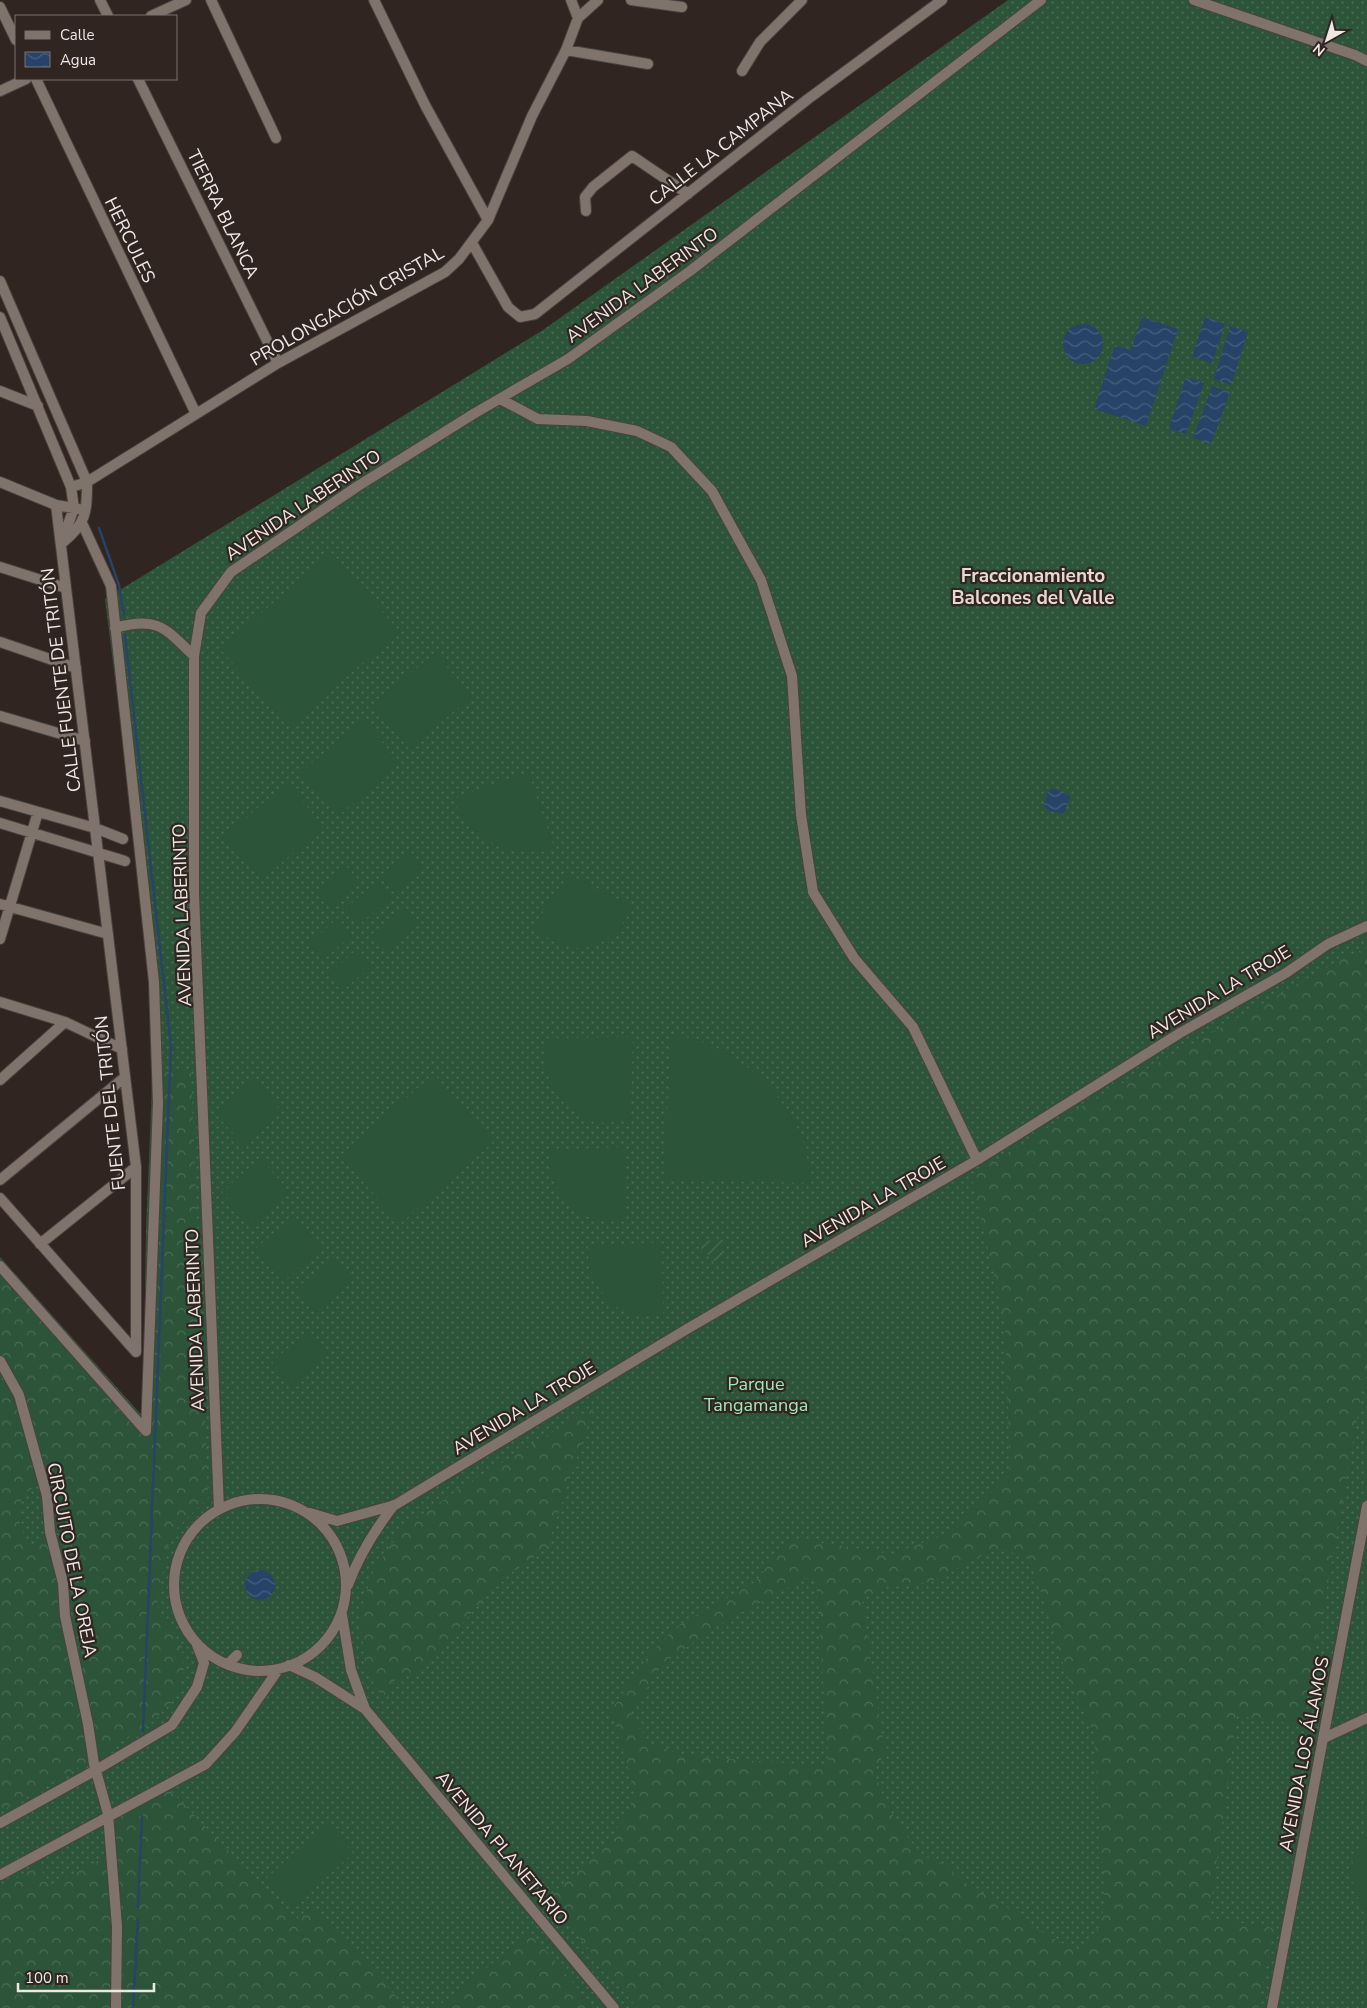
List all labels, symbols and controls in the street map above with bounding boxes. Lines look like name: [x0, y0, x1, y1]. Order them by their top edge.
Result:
legend: [15, 15, 178, 80]
north arrow: [1302, 15, 1352, 65]
text: Calle: [60, 25, 95, 45]
text: N: [1309, 39, 1329, 60]
text: Agua: [60, 50, 96, 70]
street label: CALLE LA CAMPANA: [644, 83, 798, 211]
street label: TIERRA BLANCA: [181, 146, 265, 282]
street label: HERCULES: [99, 193, 161, 287]
street label: AVENIDA LABERINTO: [561, 222, 723, 348]
street label: PROLONGACIÓN CRISTAL: [246, 241, 448, 371]
street label: AVENIDA LABERINTO: [220, 444, 386, 566]
district label: Fraccionamiento Balcones del Valle: [952, 563, 1114, 611]
street label: CALLE FUENTE DE TRITÓN: [35, 567, 87, 793]
street label: AVENIDA LABERINTO: [167, 823, 197, 1007]
street label: AVENIDA LA TROJE: [1143, 940, 1295, 1044]
street label: FUENTE DEL TRITÓN: [89, 1014, 131, 1192]
street label: AVENIDA LA TROJE: [796, 1151, 950, 1253]
street label: AVENIDA LABERINTO: [180, 1228, 210, 1412]
street label: AVENIDA LA TROJE: [448, 1356, 600, 1460]
park label: Parque Tangamanga: [704, 1372, 808, 1417]
street label: CIRCUITO DE LA OREJA: [41, 1461, 103, 1659]
street label: AVENIDA LOS ÁLAMOS: [1273, 1654, 1335, 1854]
street label: AVENIDA PLANETARIO: [430, 1766, 574, 1930]
scale bar: [18, 1960, 154, 1992]
text: 100 m: [25, 1968, 69, 1988]

